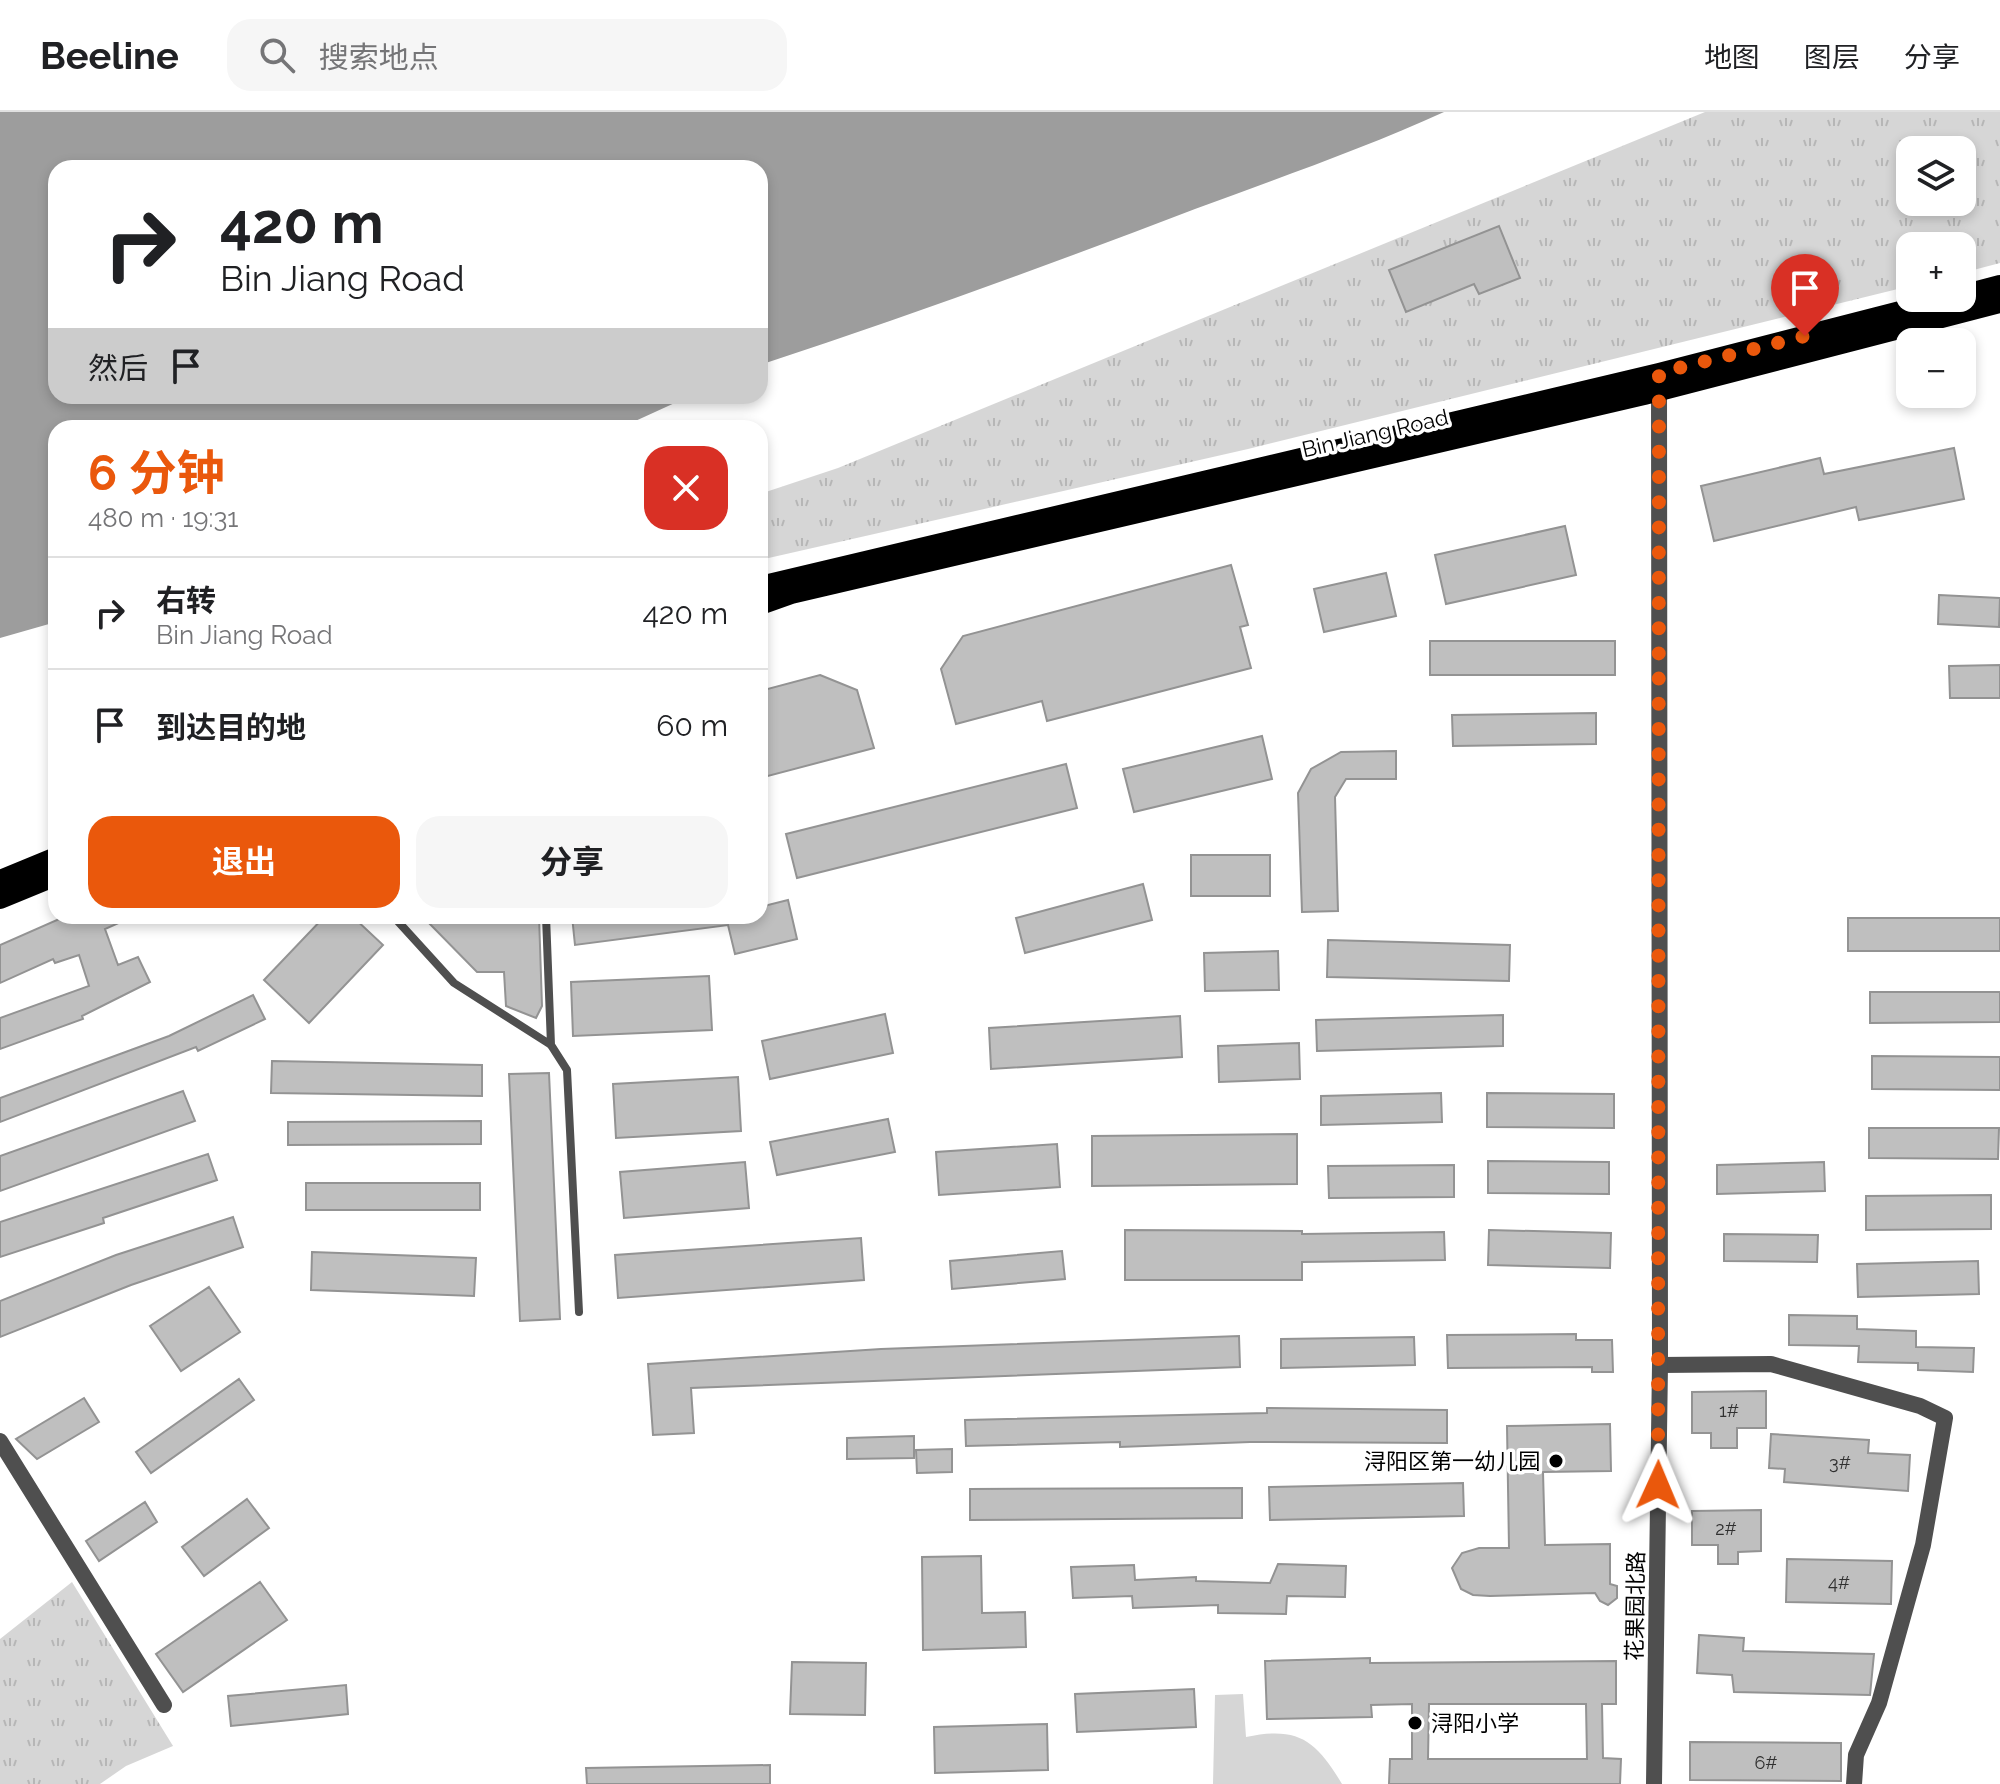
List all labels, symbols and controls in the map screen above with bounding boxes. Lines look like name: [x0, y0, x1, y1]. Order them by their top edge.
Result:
search box: [227, 19, 787, 91]
text: Beeline: [40, 33, 179, 78]
icon: search: [255, 33, 299, 77]
text: 搜索地点: [319, 40, 439, 75]
text: 地图: [1704, 41, 1760, 74]
text: 图层: [1804, 41, 1860, 74]
text: 分享: [1904, 41, 1960, 74]
map controls: [1896, 136, 1976, 408]
button: layers: [1896, 136, 1976, 216]
text: 420 m: [220, 190, 384, 256]
icon: right: [88, 192, 192, 296]
button: +: [1896, 232, 1976, 312]
pin: [1771, 254, 1839, 336]
text: Bin Jiang Road: [220, 257, 465, 299]
icon: arrive: [1783, 266, 1827, 310]
button: −: [1896, 328, 1976, 408]
icon: arrive: [164, 344, 208, 388]
text: 然后: [88, 351, 148, 386]
street label: Bin Jiang Road: [1299, 404, 1451, 462]
text: 6 分钟: [88, 445, 225, 501]
button: close: [644, 446, 728, 530]
text: 480 m · 19:31: [88, 503, 239, 533]
text: 右转: [156, 583, 216, 618]
icon: right: [88, 591, 132, 635]
text: 420 m: [642, 596, 728, 631]
text: Bin Jiang Road: [156, 620, 333, 650]
icon: arrive: [88, 703, 132, 747]
text: 60 m: [656, 708, 728, 743]
text: 到达目的地: [156, 710, 306, 745]
button: 退出: [88, 816, 400, 908]
button: 分享: [416, 816, 728, 908]
house number: 1#: [1719, 1400, 1739, 1421]
position arrow: [1616, 1443, 1700, 1527]
place label: 浔阳区第一幼儿园: [1364, 1448, 1540, 1474]
marker: 浔阳区第一幼儿园: [1547, 1452, 1565, 1470]
house number: 3#: [1829, 1452, 1851, 1473]
house number: 2#: [1715, 1518, 1737, 1539]
street label: 花果园北路: [1621, 1551, 1649, 1661]
house number: 4#: [1828, 1572, 1850, 1593]
place label: 浔阳小学: [1431, 1710, 1519, 1736]
marker: 浔阳小学: [1406, 1714, 1424, 1732]
house number: 6#: [1754, 1752, 1778, 1773]

